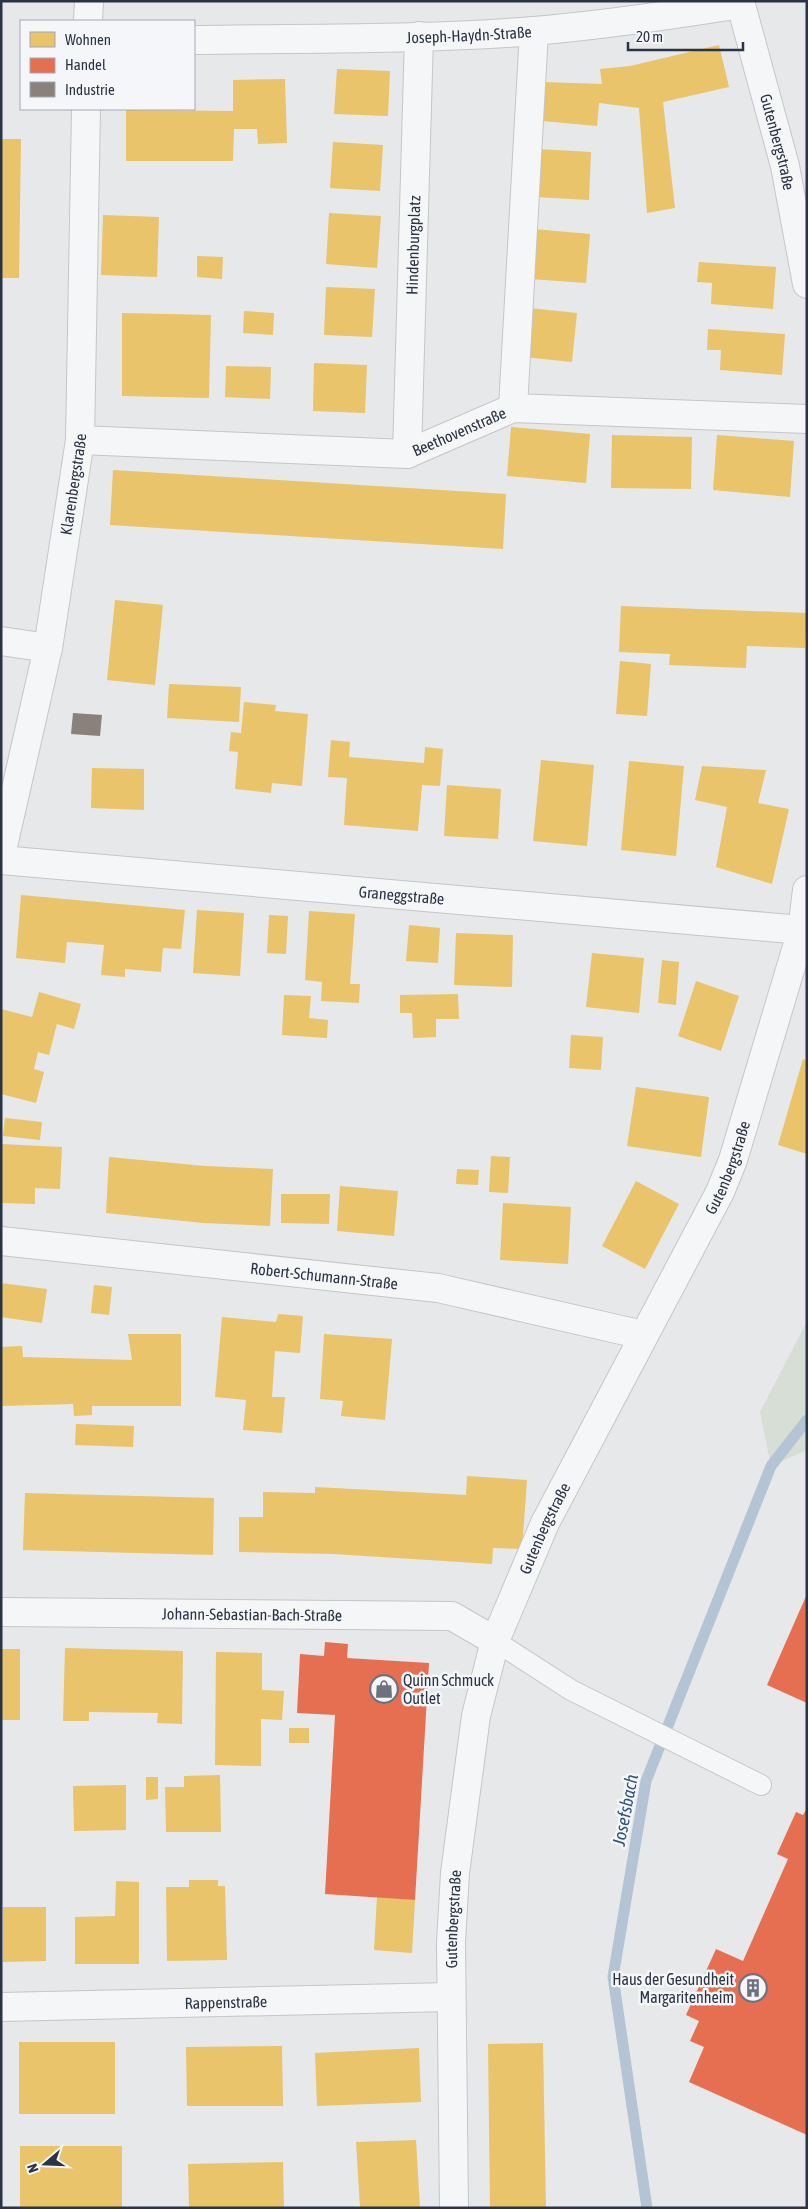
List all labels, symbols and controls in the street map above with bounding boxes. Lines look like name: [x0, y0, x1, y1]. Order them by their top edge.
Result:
legend: [20, 20, 195, 110]
scale bar: [628, 20, 743, 52]
street label: Joseph-Haydn-Straße: [406, 22, 532, 47]
text: 20 m: [636, 28, 663, 45]
text: Wohnen: [65, 31, 111, 48]
text: Handel: [65, 56, 106, 73]
text: Industrie: [65, 81, 115, 98]
street label: Gutenbergstraße: [757, 92, 798, 192]
street label: Hindenburgplatz: [403, 195, 424, 295]
street label: Beethovenstraße: [409, 403, 509, 460]
street label: Klarenbergstraße: [57, 433, 89, 536]
street label: Graneggstraße: [358, 882, 445, 908]
street label: Gutenbergstraße: [701, 1119, 753, 1217]
street label: Robert-Schumann-Straße: [249, 1259, 399, 1293]
street label: Gutenbergstraße: [516, 1480, 574, 1577]
street label: Johann-Sebastian-Bach-Straße: [162, 1604, 342, 1624]
place label: Quinn Schmuck Outlet: [403, 1671, 494, 1707]
shop icon: Quinn Schmuck Outlet: [369, 1674, 399, 1704]
water label: Josefsbach: [608, 1772, 642, 1849]
street label: Gutenbergstraße: [442, 1869, 464, 1968]
place label: Haus der Gesundheit Margaritenheim: [612, 1970, 734, 2007]
building icon: Haus der Gesundheit Margaritenheim: [738, 1973, 768, 2003]
street label: Rappenstraße: [184, 1992, 267, 2013]
north arrow: [20, 2139, 70, 2189]
text: N: [24, 2162, 42, 2175]

